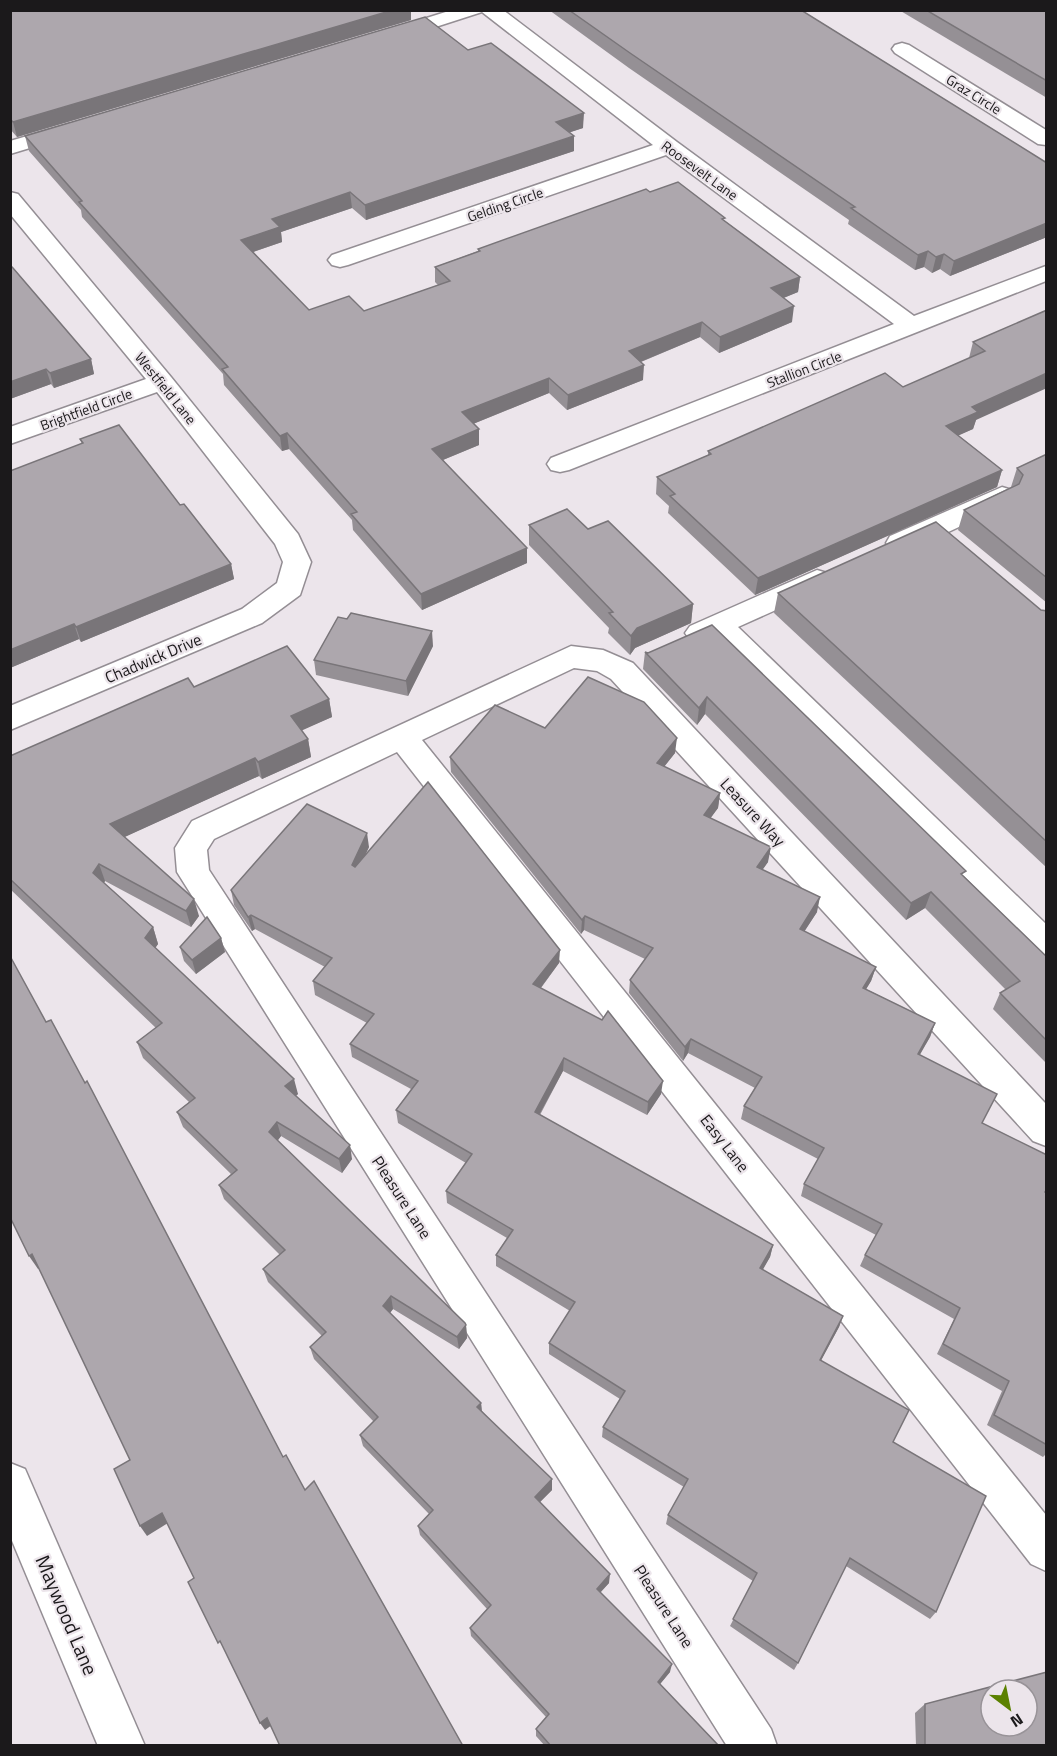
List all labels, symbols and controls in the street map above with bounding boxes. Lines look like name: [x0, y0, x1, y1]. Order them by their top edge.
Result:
street label: Graz Circle: [942, 69, 1006, 119]
street label: Roosevelt Lane: [657, 135, 743, 205]
street label: Gelding Circle: [464, 181, 546, 227]
street label: Stallion Circle: [763, 345, 845, 393]
street label: Westfield Lane: [130, 347, 202, 429]
street label: Brightfield Circle: [37, 383, 135, 435]
street label: Chadwick Drive: [101, 627, 205, 689]
street label: Leasure Way: [715, 772, 791, 852]
street label: Easy Lane: [695, 1109, 755, 1177]
street label: Pleasure Lane: [366, 1151, 438, 1243]
street label: Maywood Lane: [28, 1550, 106, 1680]
street label: Pleasure Lane: [628, 1560, 700, 1652]
north arrow: [979, 1678, 1039, 1738]
text: N: [1006, 1708, 1028, 1734]

